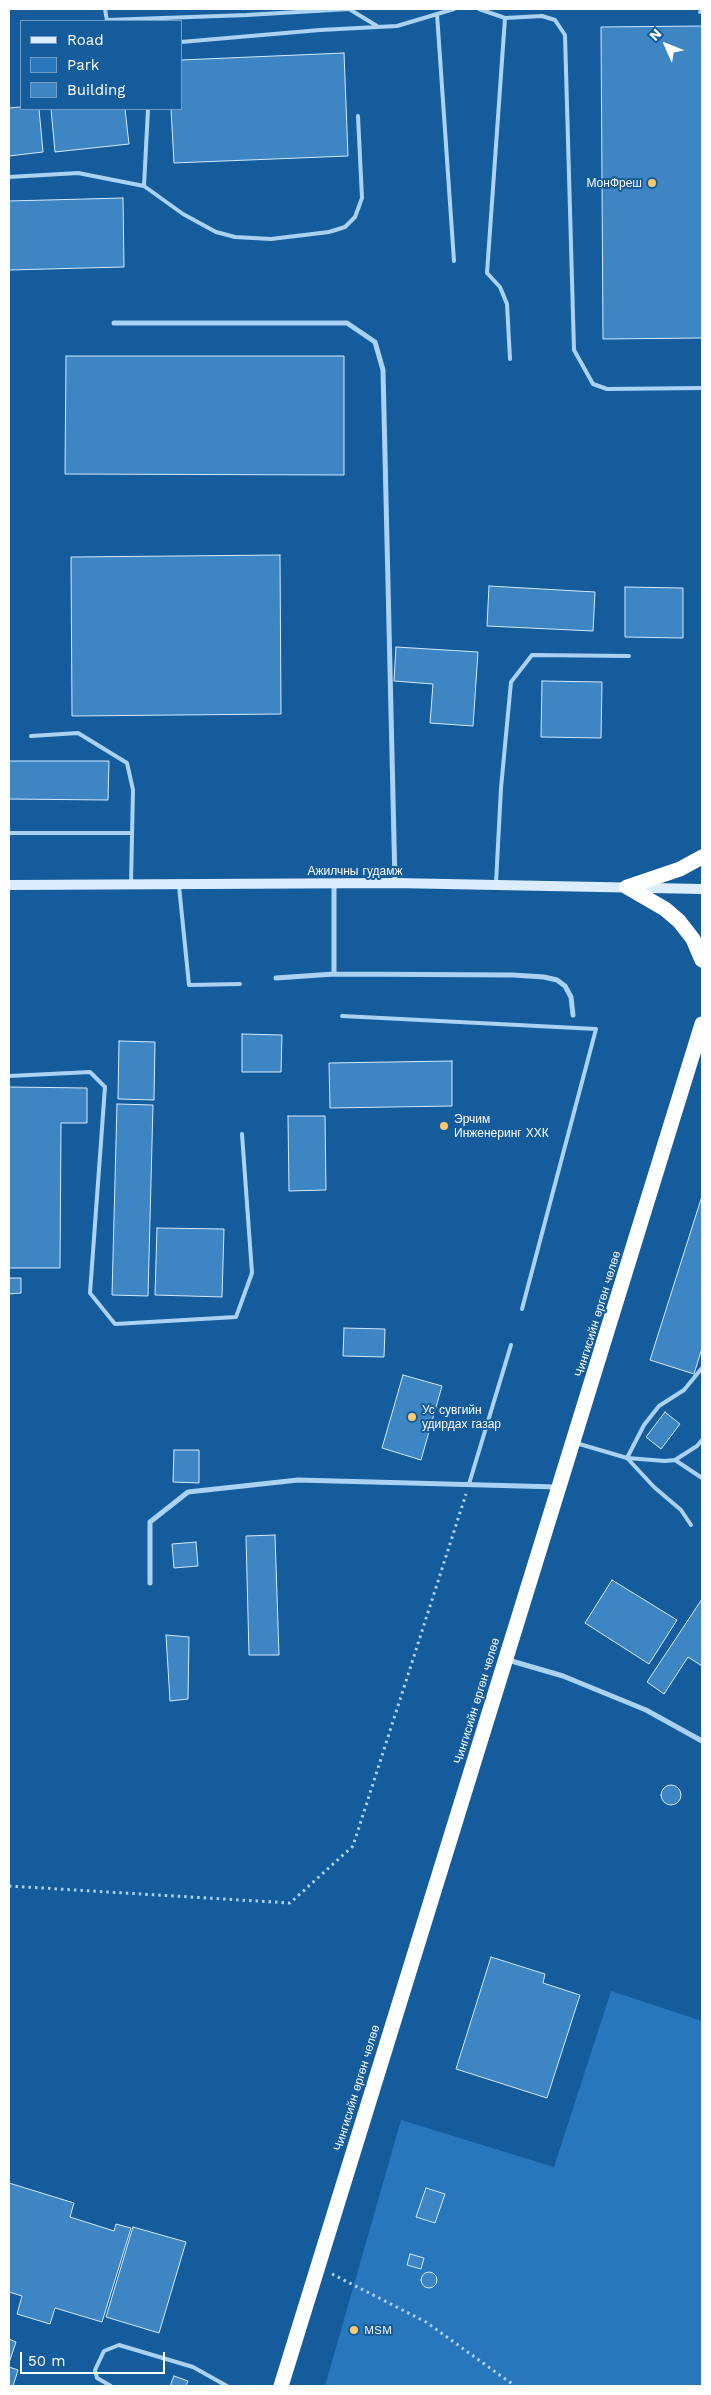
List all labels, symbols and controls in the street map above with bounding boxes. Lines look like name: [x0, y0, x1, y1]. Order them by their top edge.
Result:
legend: [20, 20, 182, 110]
north arrow: [641, 20, 691, 70]
text: N: [646, 25, 665, 44]
text: Road: [67, 31, 104, 49]
text: Park: [67, 56, 99, 74]
text: Building: [67, 81, 125, 99]
place label: МонФреш: [586, 176, 642, 190]
marker: МонФреш: [646, 177, 658, 189]
street label: Ажилчны гудамж: [307, 864, 403, 878]
place label: Эрчим Инженеринг ХХК: [454, 1112, 549, 1140]
marker: Эрчим Инженеринг ХХК: [438, 1120, 450, 1132]
street label: Чингисийн өргөн чөлөө: [572, 1249, 624, 1379]
place label: Ус сувгийн удирдах газар: [422, 1403, 501, 1431]
marker: Ус сувгийн удирдах газар: [406, 1411, 418, 1423]
street label: Чингисийн өргөн чөлөө: [451, 1636, 503, 1766]
street label: Чингисийн өргөн чөлөө: [331, 2023, 383, 2153]
place label: MSM: [364, 2323, 392, 2337]
marker: MSM: [348, 2324, 360, 2336]
scale bar: [22, 2342, 168, 2374]
text: 50 m: [28, 2352, 65, 2370]

